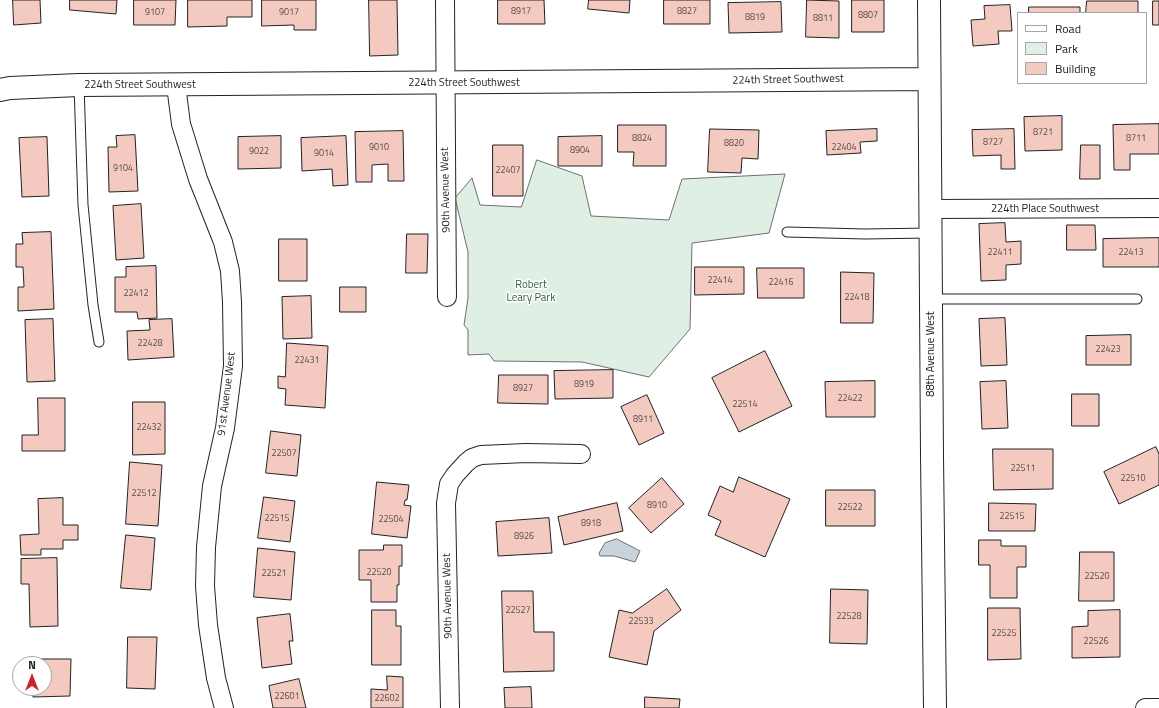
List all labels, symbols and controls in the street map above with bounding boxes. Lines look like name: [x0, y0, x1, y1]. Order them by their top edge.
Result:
house number: 8917: [511, 7, 531, 17]
house number: 8827: [677, 7, 697, 17]
house number: 9107: [145, 8, 165, 18]
house number: 9017: [279, 8, 299, 18]
house number: 8807: [858, 11, 878, 21]
legend: [1017, 12, 1147, 84]
house number: 8819: [745, 13, 765, 23]
house number: 8811: [813, 14, 833, 24]
text: Road: [1055, 19, 1081, 38]
text: Park: [1055, 39, 1078, 58]
text: Building: [1055, 59, 1096, 78]
street label: 224th Street Southwest: [732, 72, 844, 88]
street label: 224th Street Southwest: [408, 76, 520, 90]
street label: 224th Street Southwest: [84, 78, 196, 92]
house number: 8721: [1033, 128, 1053, 138]
house number: 8824: [632, 134, 652, 144]
house number: 8711: [1126, 134, 1146, 144]
house number: 8727: [983, 138, 1003, 148]
house number: 8820: [724, 139, 744, 149]
house number: 9010: [369, 143, 389, 153]
house number: 22404: [831, 143, 857, 153]
house number: 8904: [570, 146, 590, 156]
house number: 9022: [249, 147, 269, 157]
street label: 90th Avenue West: [439, 147, 453, 233]
house number: 9014: [314, 149, 334, 159]
house number: 9104: [113, 164, 133, 174]
house number: 22407: [495, 166, 521, 176]
street label: 224th Place Southwest: [991, 202, 1099, 216]
house number: 22411: [987, 248, 1013, 258]
house number: 22413: [1118, 248, 1144, 258]
house number: 22414: [707, 276, 733, 286]
park label: Robert Leary Park: [507, 278, 555, 304]
house number: 22416: [768, 278, 794, 288]
house number: 22412: [123, 289, 149, 299]
house number: 22418: [844, 293, 870, 303]
street label: 88th Avenue West: [924, 311, 938, 397]
house number: 22428: [137, 339, 163, 349]
house number: 22423: [1095, 345, 1121, 355]
street label: 91st Avenue West: [215, 351, 239, 437]
house number: 22431: [294, 356, 320, 366]
house number: 8919: [574, 380, 594, 390]
house number: 8927: [513, 384, 533, 394]
house number: 22422: [837, 394, 863, 404]
house number: 22514: [732, 400, 758, 410]
house number: 8911: [633, 415, 653, 425]
house number: 22432: [136, 423, 162, 433]
house number: 22507: [271, 449, 297, 459]
house number: 22511: [1010, 464, 1036, 474]
house number: 22510: [1120, 474, 1146, 484]
house number: 22512: [131, 489, 157, 499]
house number: 8910: [647, 501, 667, 511]
house number: 22522: [837, 503, 863, 513]
house number: 22515: [999, 512, 1025, 522]
house number: 22515: [264, 514, 290, 524]
house number: 22504: [378, 515, 404, 525]
house number: 8918: [581, 519, 601, 529]
house number: 8926: [514, 532, 534, 542]
street label: 90th Avenue West: [441, 553, 455, 639]
house number: 22520: [366, 568, 392, 578]
house number: 22521: [261, 569, 287, 579]
house number: 22520: [1084, 572, 1110, 582]
house number: 22527: [505, 606, 531, 616]
house number: 22528: [836, 612, 862, 622]
house number: 22533: [628, 617, 654, 627]
house number: 22525: [991, 629, 1017, 639]
house number: 22526: [1083, 637, 1109, 647]
north arrow: [12, 656, 52, 696]
text: N: [28, 657, 36, 673]
house number: 22601: [274, 692, 300, 702]
house number: 22602: [374, 694, 400, 704]

